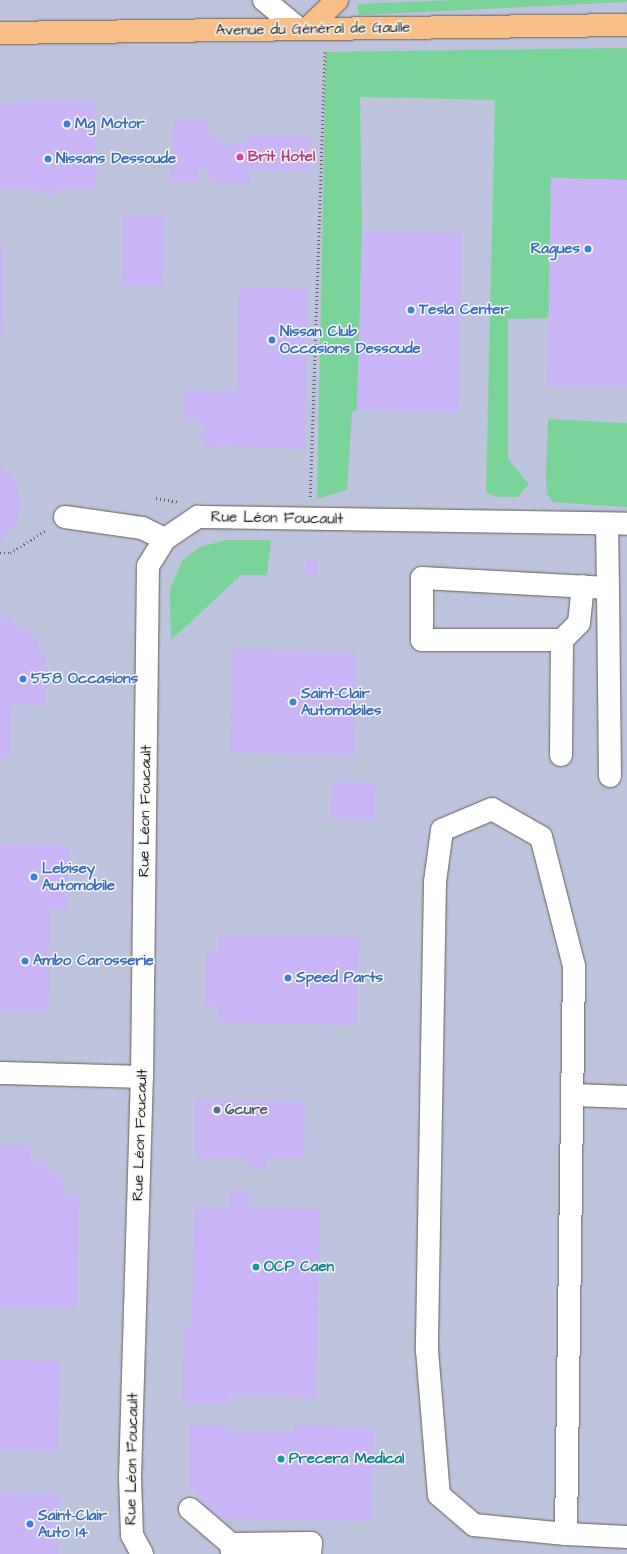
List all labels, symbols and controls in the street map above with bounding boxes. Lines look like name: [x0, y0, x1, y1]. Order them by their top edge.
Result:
street label: Avenue du Général de Gaulle: [215, 18, 411, 40]
place label: Mg Motor: [75, 115, 145, 133]
marker: Mg Motor: [62, 119, 72, 129]
place label: Brit Hotel: [248, 148, 315, 166]
place label: Nissans Dessoude: [56, 150, 176, 168]
marker: Brit Hotel: [235, 152, 245, 162]
marker: Nissans Dessoude: [43, 154, 53, 164]
place label: Ragues: [531, 240, 580, 258]
marker: Ragues: [583, 244, 593, 254]
place label: Tesla Center: [419, 301, 509, 319]
marker: Tesla Center: [406, 305, 416, 315]
place label: Nissan Club Occasions Dessoude: [280, 322, 421, 357]
marker: Nissan Club Occasions Dessoude: [267, 335, 277, 345]
street label: Rue Léon Foucault: [211, 508, 343, 528]
place label: 558 Occasions: [31, 670, 138, 688]
marker: 558 Occasions: [18, 674, 28, 684]
place label: Saint-Clair Automobiles: [301, 684, 382, 719]
marker: Saint-Clair Automobiles: [288, 697, 298, 707]
street label: Rue Léon Foucault: [135, 745, 155, 877]
place label: Lebisey Automobile: [42, 859, 115, 894]
marker: Lebisey Automobile: [29, 872, 39, 882]
place label: Ambo Carosserie: [33, 952, 154, 970]
marker: Ambo Carosserie: [20, 956, 30, 966]
place label: Speed Parts: [296, 969, 383, 987]
marker: Speed Parts: [283, 973, 293, 983]
street label: Rue Léon Foucault: [129, 1068, 151, 1202]
place label: 6cure: [225, 1101, 268, 1119]
marker: 6cure: [212, 1105, 222, 1115]
place label: OCP Caen: [264, 1258, 334, 1276]
marker: OCP Caen: [251, 1262, 261, 1272]
street label: Rue Léon Foucault: [122, 1393, 142, 1525]
place label: Precera Medical: [289, 1450, 404, 1468]
marker: Precera Medical: [276, 1454, 286, 1464]
place label: Saint-Clair Auto 14: [38, 1506, 107, 1541]
marker: Saint-Clair Auto 14: [25, 1519, 35, 1529]

